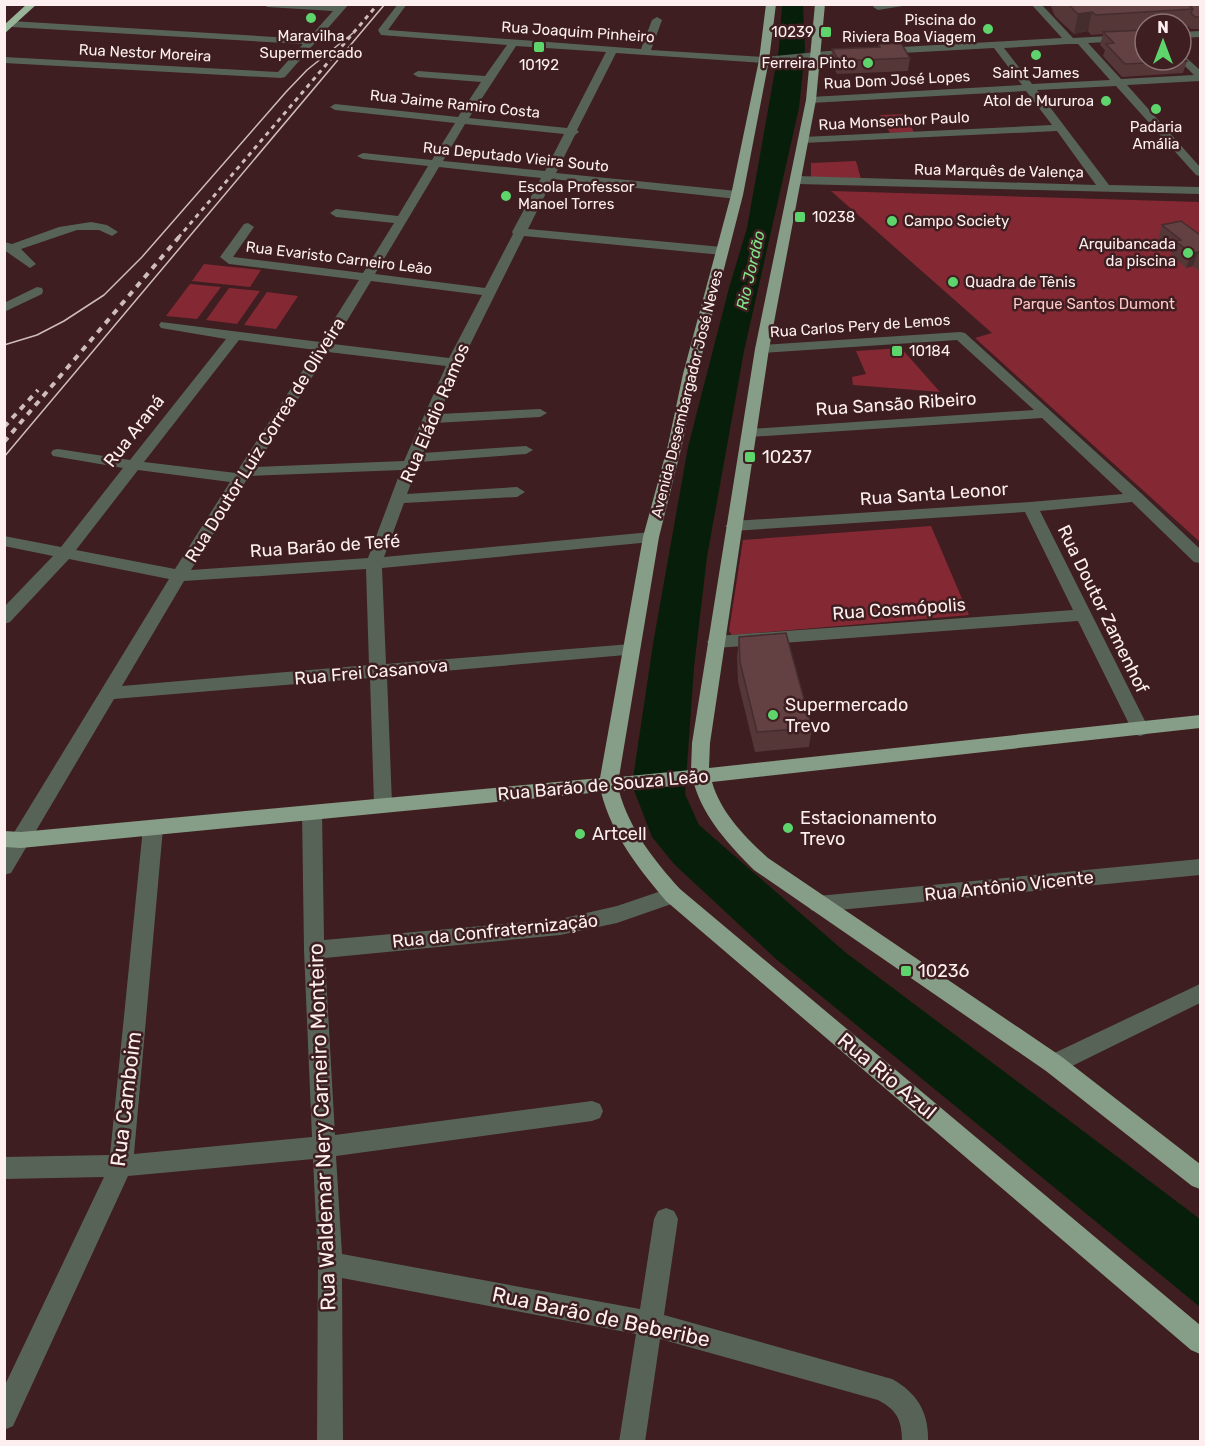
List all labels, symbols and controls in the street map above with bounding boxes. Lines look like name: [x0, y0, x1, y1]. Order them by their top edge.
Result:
marker: Maravilha Supermercado: [304, 11, 318, 25]
place label: Piscina do Riviera Boa Viagem: [842, 11, 976, 46]
north arrow: [1133, 12, 1193, 72]
street label: Rua Joaquim Pinheiro: [501, 18, 655, 46]
text: N: [1157, 18, 1169, 37]
marker: Piscina do Riviera Boa Viagem: [981, 22, 995, 36]
place label: 10239: [771, 23, 814, 41]
marker: 10239: [819, 25, 833, 39]
place label: Maravilha Supermercado: [260, 27, 362, 62]
marker: 10192: [532, 40, 546, 54]
street label: Rua Nestor Moreira: [78, 41, 212, 65]
marker: Saint James: [1029, 48, 1043, 62]
place label: Ferreira Pinto: [761, 54, 856, 72]
place label: 10192: [519, 56, 559, 74]
marker: Ferreira Pinto: [861, 56, 875, 70]
place label: Saint James: [993, 64, 1080, 82]
street label: Rua Dom José Lopes: [823, 67, 971, 93]
street label: Rua Jaime Ramiro Costa: [369, 86, 541, 122]
place label: Atol de Mururoa: [983, 92, 1094, 110]
marker: Atol de Mururoa: [1099, 94, 1113, 108]
marker: Padaria Amália: [1149, 102, 1163, 116]
street label: Rua Monsenhor Paulo: [818, 108, 970, 134]
place label: Padaria Amália: [1130, 118, 1182, 153]
street label: Rua Deputado Vieira Souto: [422, 138, 610, 176]
street label: Rua Marquês de Valença: [914, 161, 1084, 181]
place label: Escola Professor Manoel Torres: [518, 178, 635, 213]
marker: Escola Professor Manoel Torres: [499, 189, 513, 203]
place label: 10238: [812, 208, 855, 226]
marker: 10238: [793, 210, 807, 224]
place label: Campo Society: [904, 212, 1009, 230]
marker: Campo Society: [885, 214, 899, 228]
water label: Rio Jordão: [732, 229, 769, 312]
place label: Arquibancada da piscina: [1079, 235, 1176, 270]
street label: Rua Evaristo Carneiro Leão: [245, 238, 433, 278]
marker: Arquibancada da piscina: [1181, 246, 1195, 260]
street label: Avenida Desembargador José Neves: [647, 268, 727, 520]
place label: Quadra de Tênis: [965, 273, 1076, 291]
marker: Quadra de Tênis: [946, 275, 960, 289]
park label: Parque Santos Dumont: [1013, 295, 1175, 313]
street label: Rua Carlos Pery de Lemos: [769, 311, 951, 341]
street label: Rua Doutor Luiz Correa de Oliveira: [180, 314, 350, 566]
street label: Rua Eládio Ramos: [396, 340, 474, 486]
place label: 10184: [909, 342, 950, 360]
marker: 10184: [890, 344, 904, 358]
street label: Rua Sansão Ribeiro: [815, 387, 977, 421]
street label: Rua Araná: [99, 390, 169, 472]
place label: 10237: [762, 446, 812, 468]
marker: 10237: [743, 450, 757, 464]
street label: Rua Santa Leonor: [859, 478, 1009, 510]
street label: Rua Doutor Zamenhof: [1053, 521, 1153, 697]
street label: Rua Barão de Tefé: [249, 530, 401, 562]
street label: Rua Cosmópolis: [832, 593, 966, 625]
street label: Rua Frei Casanova: [293, 654, 449, 690]
place label: Supermercado Trevo: [785, 694, 908, 737]
marker: Supermercado Trevo: [766, 708, 780, 722]
street label: Rua Barão de Souza Leão: [497, 765, 709, 805]
place label: Estacionamento Trevo: [800, 807, 937, 850]
marker: Estacionamento Trevo: [781, 821, 795, 835]
place label: Artcell: [592, 823, 647, 845]
marker: Artcell: [573, 827, 587, 841]
street label: Rua Antônio Vicente: [923, 866, 1095, 906]
street label: Rua da Confraternização: [391, 909, 599, 953]
street label: Rua Waldemar Nery Carneiro Monteiro: [303, 943, 340, 1311]
place label: 10236: [918, 960, 970, 982]
marker: 10236: [899, 964, 913, 978]
street label: Rua Rio Azul: [833, 1027, 942, 1124]
street label: Rua Camboim: [105, 1030, 146, 1168]
street label: Rua Barão de Beberibe: [490, 1281, 712, 1352]

